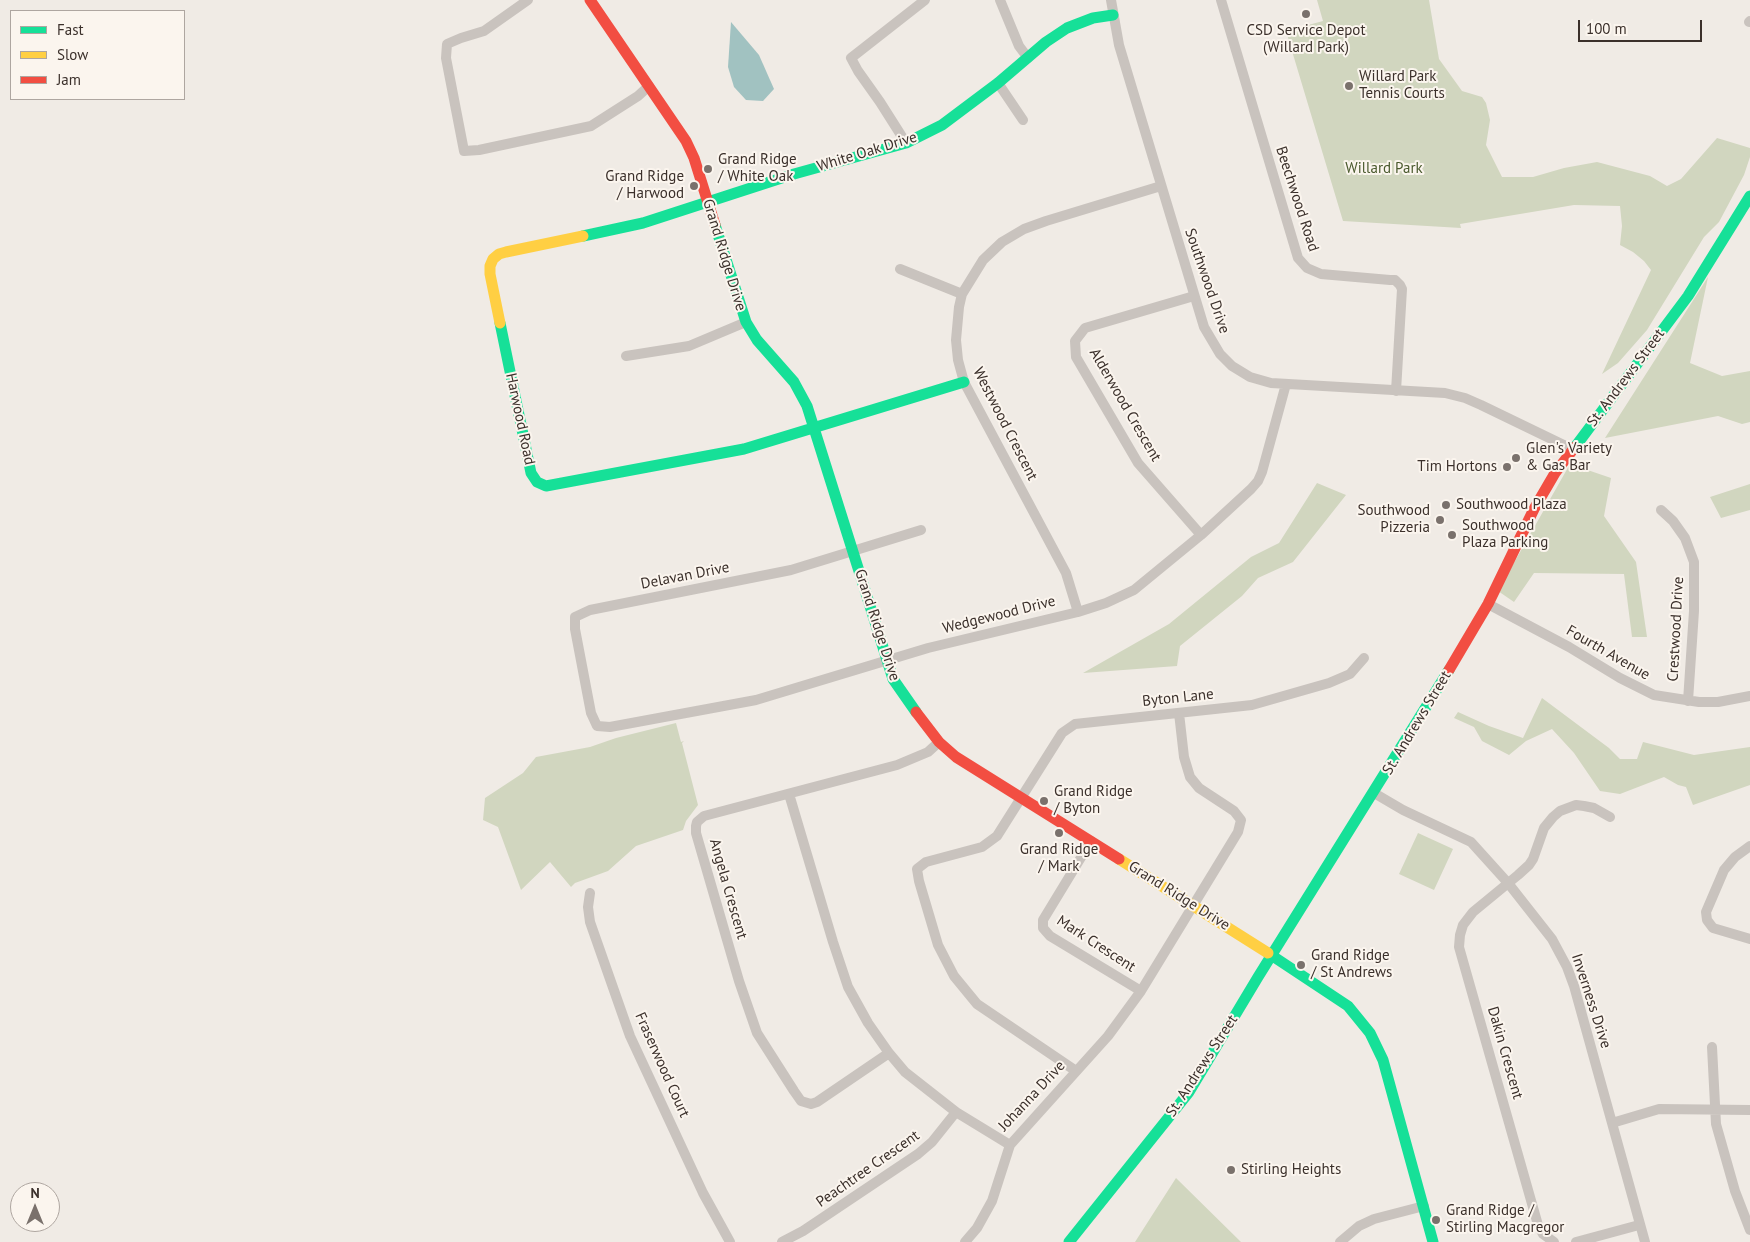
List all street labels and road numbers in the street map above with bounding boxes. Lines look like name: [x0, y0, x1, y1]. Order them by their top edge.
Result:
street label: White Oak Drive: [815, 128, 919, 176]
street label: Beechwood Road: [1272, 144, 1322, 254]
street label: Grand Ridge Drive: [698, 197, 750, 313]
street label: Southwood Drive: [1181, 226, 1233, 336]
street label: St. Andrews Street: [1583, 326, 1669, 430]
street label: Alderwood Crescent: [1085, 345, 1165, 465]
street label: Westwood Crescent: [969, 364, 1041, 484]
street label: Harwood Road: [501, 371, 539, 467]
street label: Delavan Drive: [639, 559, 731, 593]
street label: Grand Ridge Drive: [850, 567, 904, 683]
street label: Crestwood Drive: [1664, 576, 1688, 682]
street label: Wedgewood Drive: [941, 592, 1057, 638]
street label: Fourth Avenue: [1563, 622, 1653, 684]
street label: St. Andrews Street: [1379, 668, 1455, 778]
street label: Byton Lane: [1141, 685, 1215, 711]
street label: Angela Crescent: [705, 837, 751, 941]
street label: Grand Ridge Drive: [1125, 858, 1233, 934]
street label: Mark Crescent: [1053, 912, 1139, 976]
street label: Inverness Drive: [1567, 951, 1615, 1051]
street label: Dakin Crescent: [1483, 1005, 1527, 1101]
street label: Fraserwood Court: [631, 1010, 693, 1120]
street label: St. Andrews Street: [1162, 1012, 1242, 1120]
street label: Johanna Drive: [995, 1057, 1069, 1135]
street label: Peachtree Crescent: [813, 1127, 923, 1211]

